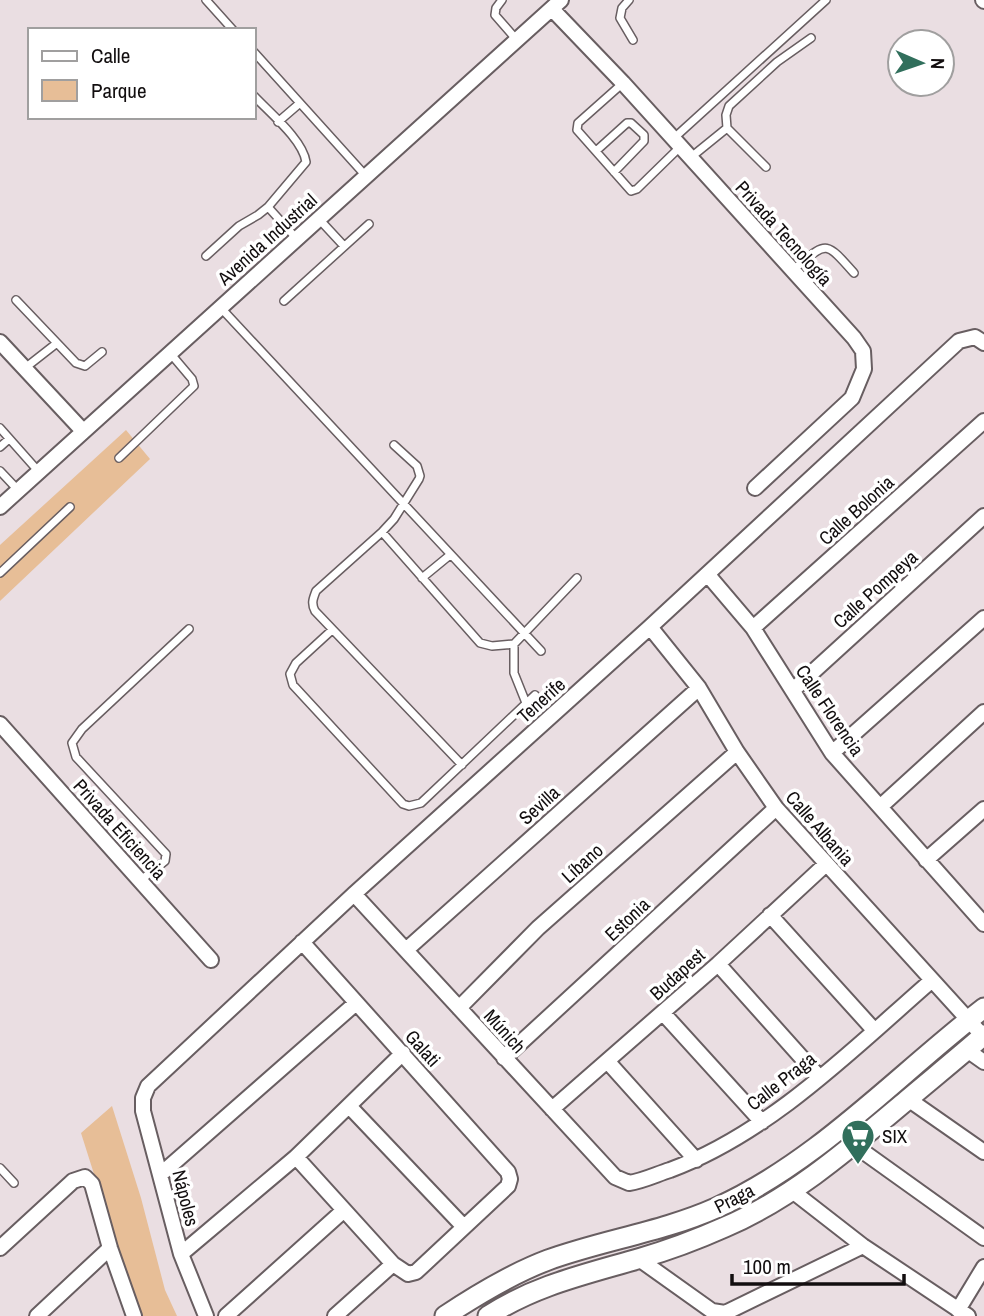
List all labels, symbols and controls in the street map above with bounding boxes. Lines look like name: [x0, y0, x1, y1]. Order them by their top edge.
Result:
legend: [28, 28, 256, 119]
north arrow: [886, 28, 956, 98]
text: Calle: [91, 41, 130, 70]
text: N: [925, 58, 951, 70]
text: Parque: [91, 76, 147, 105]
street label: Privada Tecnología: [730, 175, 838, 291]
street label: Avenida Industrial: [211, 187, 322, 291]
street label: Calle Bolonia: [813, 469, 899, 551]
street label: Calle Pompeya: [827, 544, 923, 634]
street label: Calle Florencia: [790, 659, 870, 761]
street label: Tenerife: [511, 671, 571, 729]
street label: Privada Eficiencia: [68, 773, 172, 885]
street label: Sevilla: [513, 779, 565, 830]
street label: Calle Albania: [780, 785, 860, 871]
street label: Líbano: [556, 837, 608, 889]
street label: Estonia: [599, 891, 655, 947]
street label: Budapest: [644, 942, 711, 1006]
street label: Múnich: [478, 1003, 532, 1059]
street label: Galati: [399, 1024, 447, 1072]
street label: Calle Praga: [741, 1045, 821, 1116]
supermarket icon: SIX: [839, 1117, 877, 1166]
place label: SIX: [882, 1123, 908, 1149]
street label: Nápoles: [166, 1167, 206, 1229]
street label: Praga: [710, 1177, 759, 1219]
scale bar: [732, 1242, 904, 1286]
text: 100 m: [743, 1252, 791, 1281]

